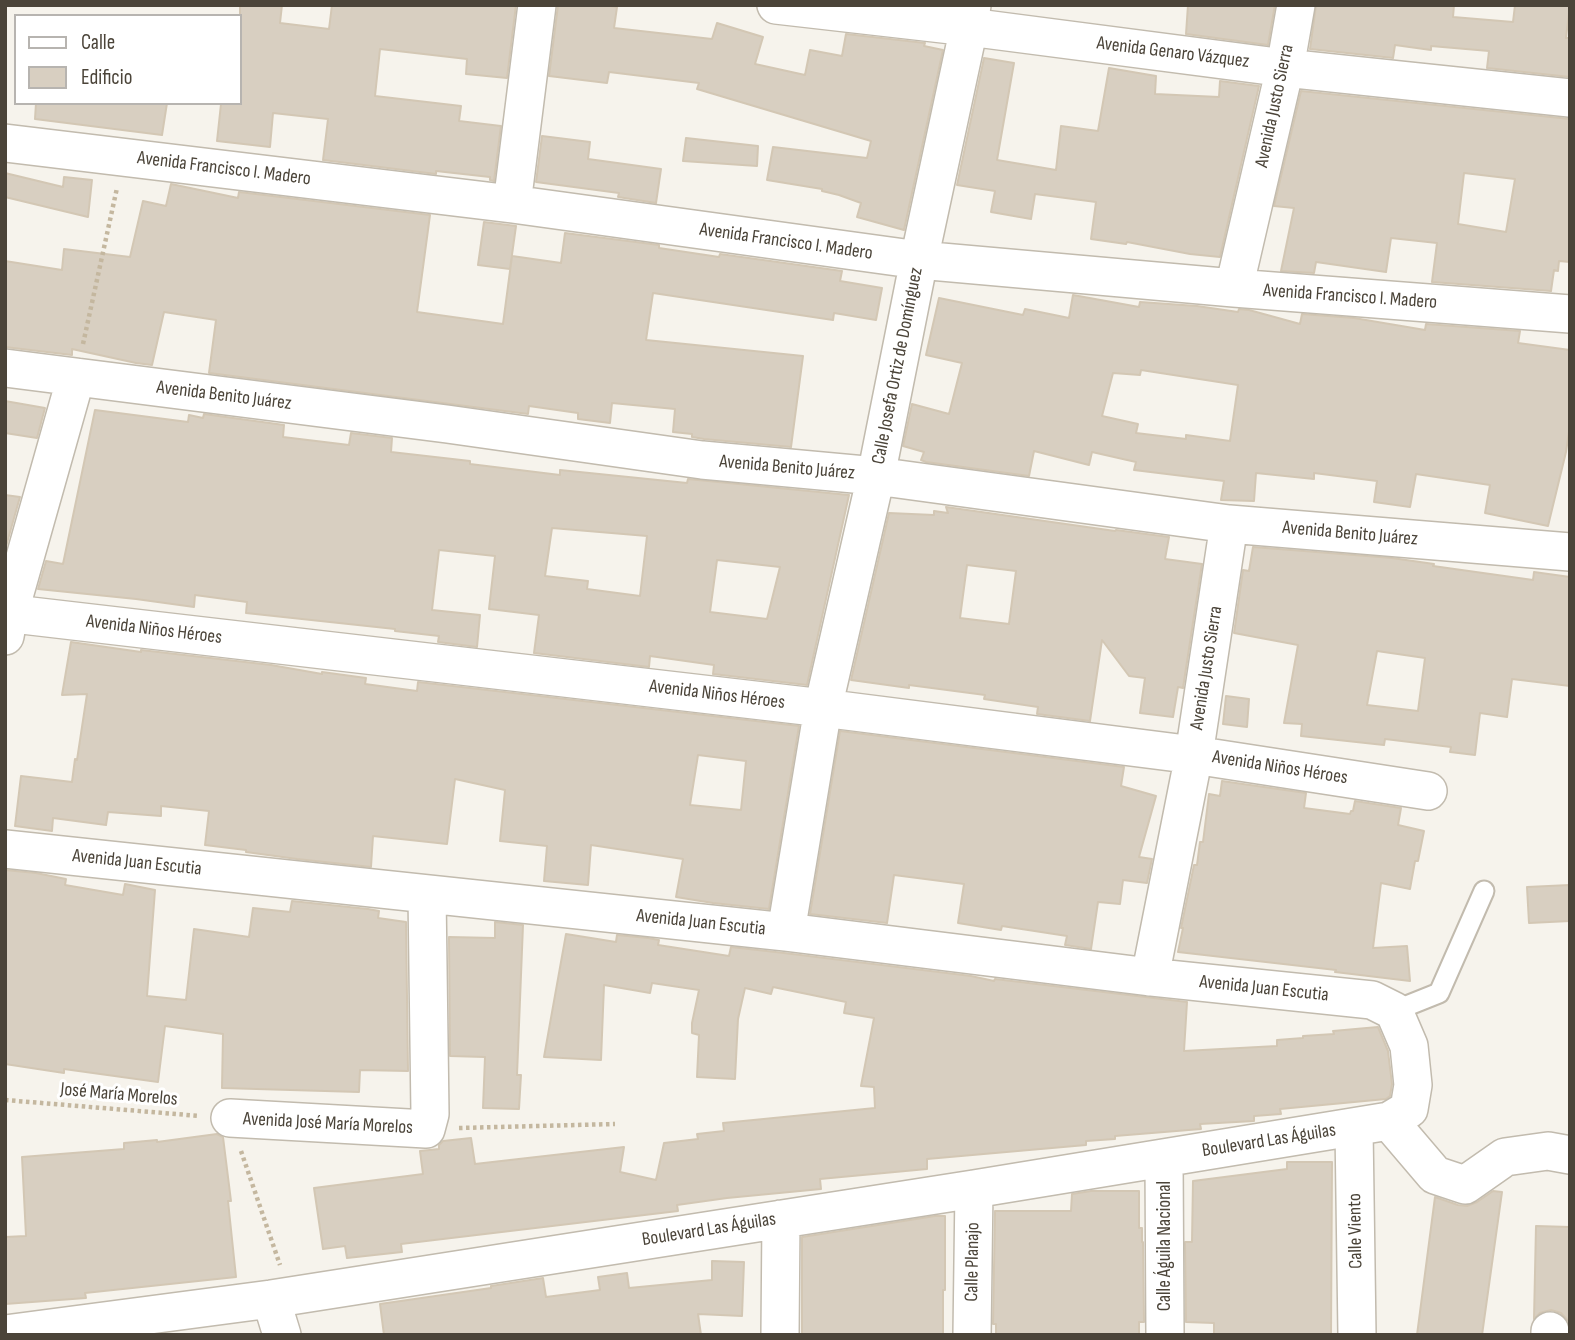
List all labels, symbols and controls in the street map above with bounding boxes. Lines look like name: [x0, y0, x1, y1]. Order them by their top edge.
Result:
legend: [14, 14, 242, 105]
text: Calle: [81, 30, 115, 55]
street label: Avenida Genaro Vázquez: [1095, 32, 1251, 74]
street label: Avenida Justo Sierra: [1251, 42, 1299, 170]
text: Edificio: [81, 65, 132, 90]
street label: Avenida Francisco I. Madero: [136, 147, 312, 191]
street label: Avenida Francisco I. Madero: [698, 219, 874, 265]
street label: Calle Josefa Ortiz de Domínguez: [868, 266, 928, 466]
street label: Avenida Francisco I. Madero: [1262, 280, 1438, 314]
street label: Avenida Benito Juárez: [155, 376, 293, 416]
street label: Avenida Benito Juárez: [718, 451, 856, 485]
street label: Avenida Benito Juárez: [1281, 517, 1419, 551]
street label: Avenida Justo Sierra: [1186, 604, 1228, 732]
street label: Avenida Niños Héroes: [85, 610, 223, 650]
street label: Avenida Niños Héroes: [648, 675, 786, 715]
street label: Avenida Niños Héroes: [1211, 746, 1349, 790]
street label: Avenida Juan Escutia: [71, 845, 203, 881]
street label: Avenida Juan Escutia: [635, 905, 767, 941]
street label: Avenida Juan Escutia: [1198, 971, 1330, 1007]
street label: José María Morelos: [60, 1079, 178, 1111]
street label: Avenida José María Morelos: [242, 1108, 414, 1140]
street label: Boulevard Las Águilas: [1200, 1119, 1338, 1163]
street label: Calle Águila Nacional: [1154, 1181, 1176, 1311]
street label: Calle Viento: [1344, 1193, 1368, 1269]
street label: Boulevard Las Águilas: [640, 1208, 778, 1252]
street label: Calle Planajo: [961, 1222, 985, 1302]

